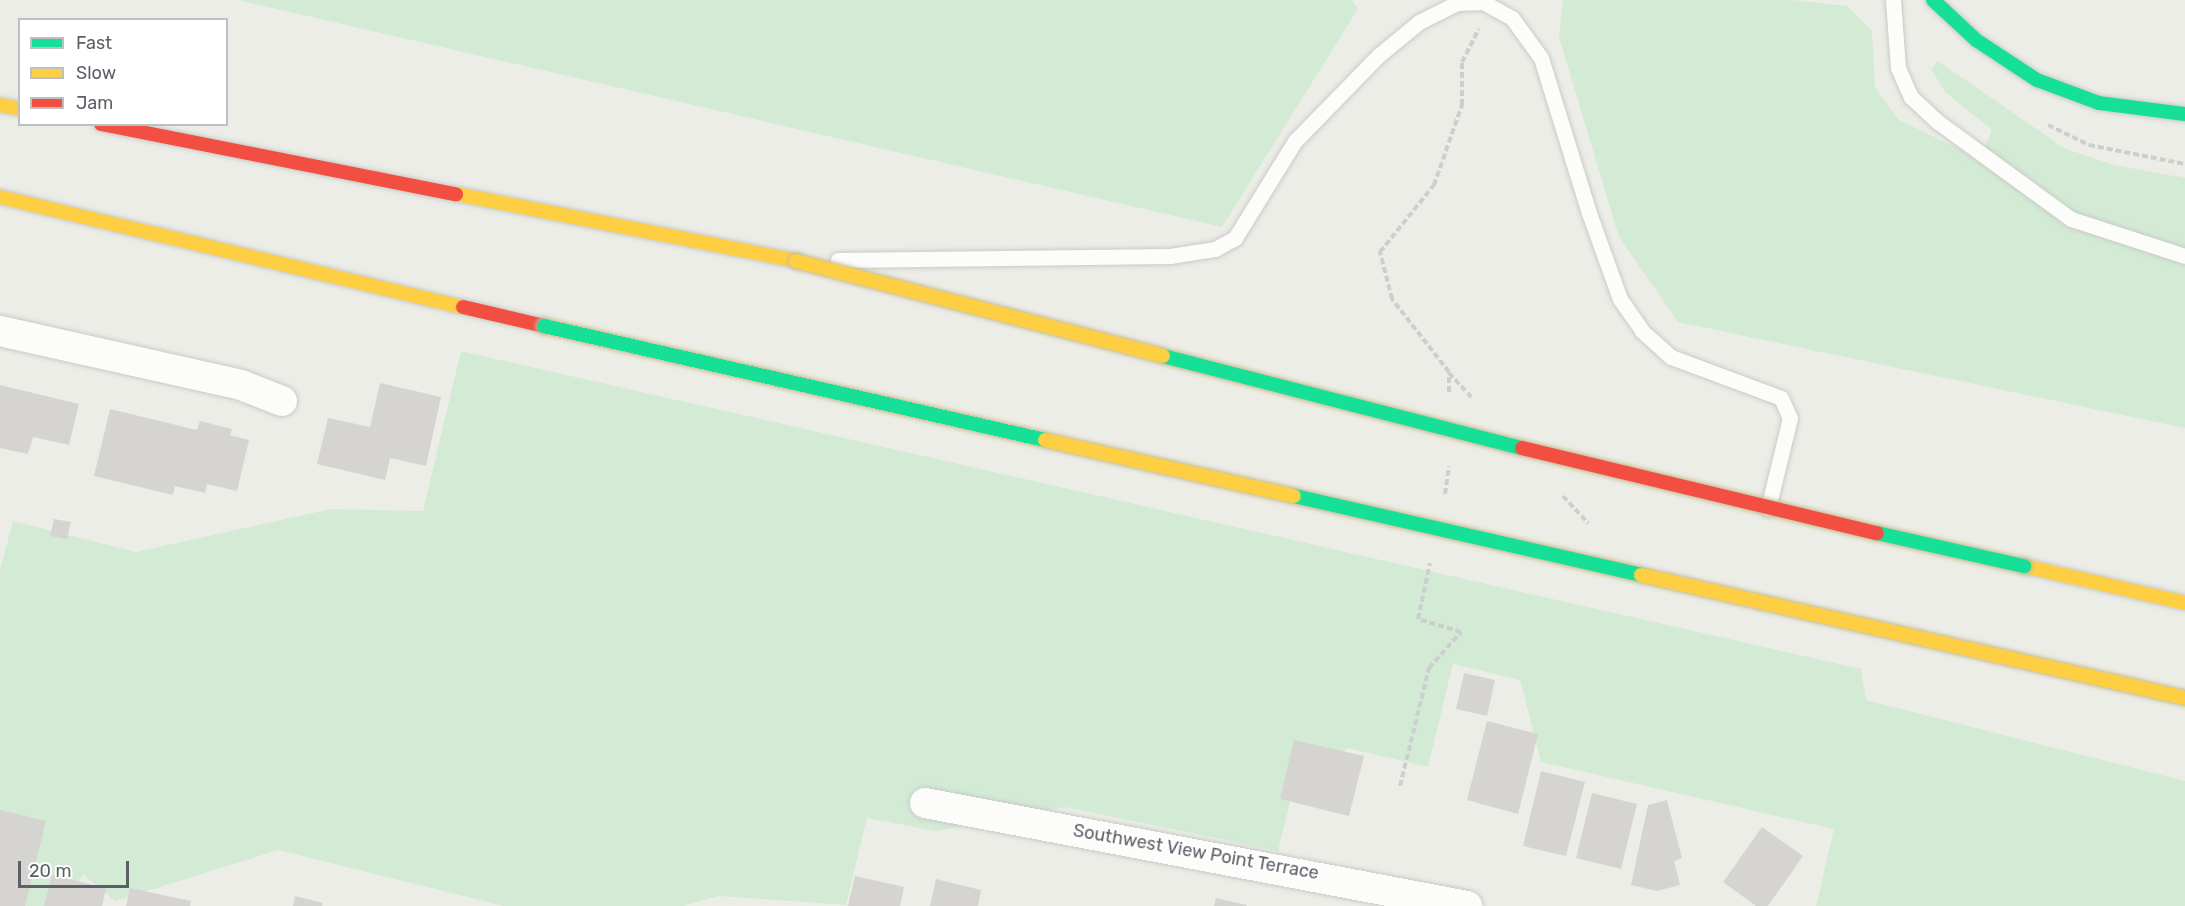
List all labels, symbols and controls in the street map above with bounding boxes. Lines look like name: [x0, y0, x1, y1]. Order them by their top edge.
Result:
legend: [18, 18, 228, 126]
text: Fast: [76, 32, 112, 54]
text: Slow: [76, 62, 116, 84]
text: Jam: [76, 92, 113, 114]
street label: Southwest View Point Terrace: [1071, 820, 1321, 884]
scale bar: [21, 849, 132, 887]
text: 20 m: [29, 860, 71, 882]

